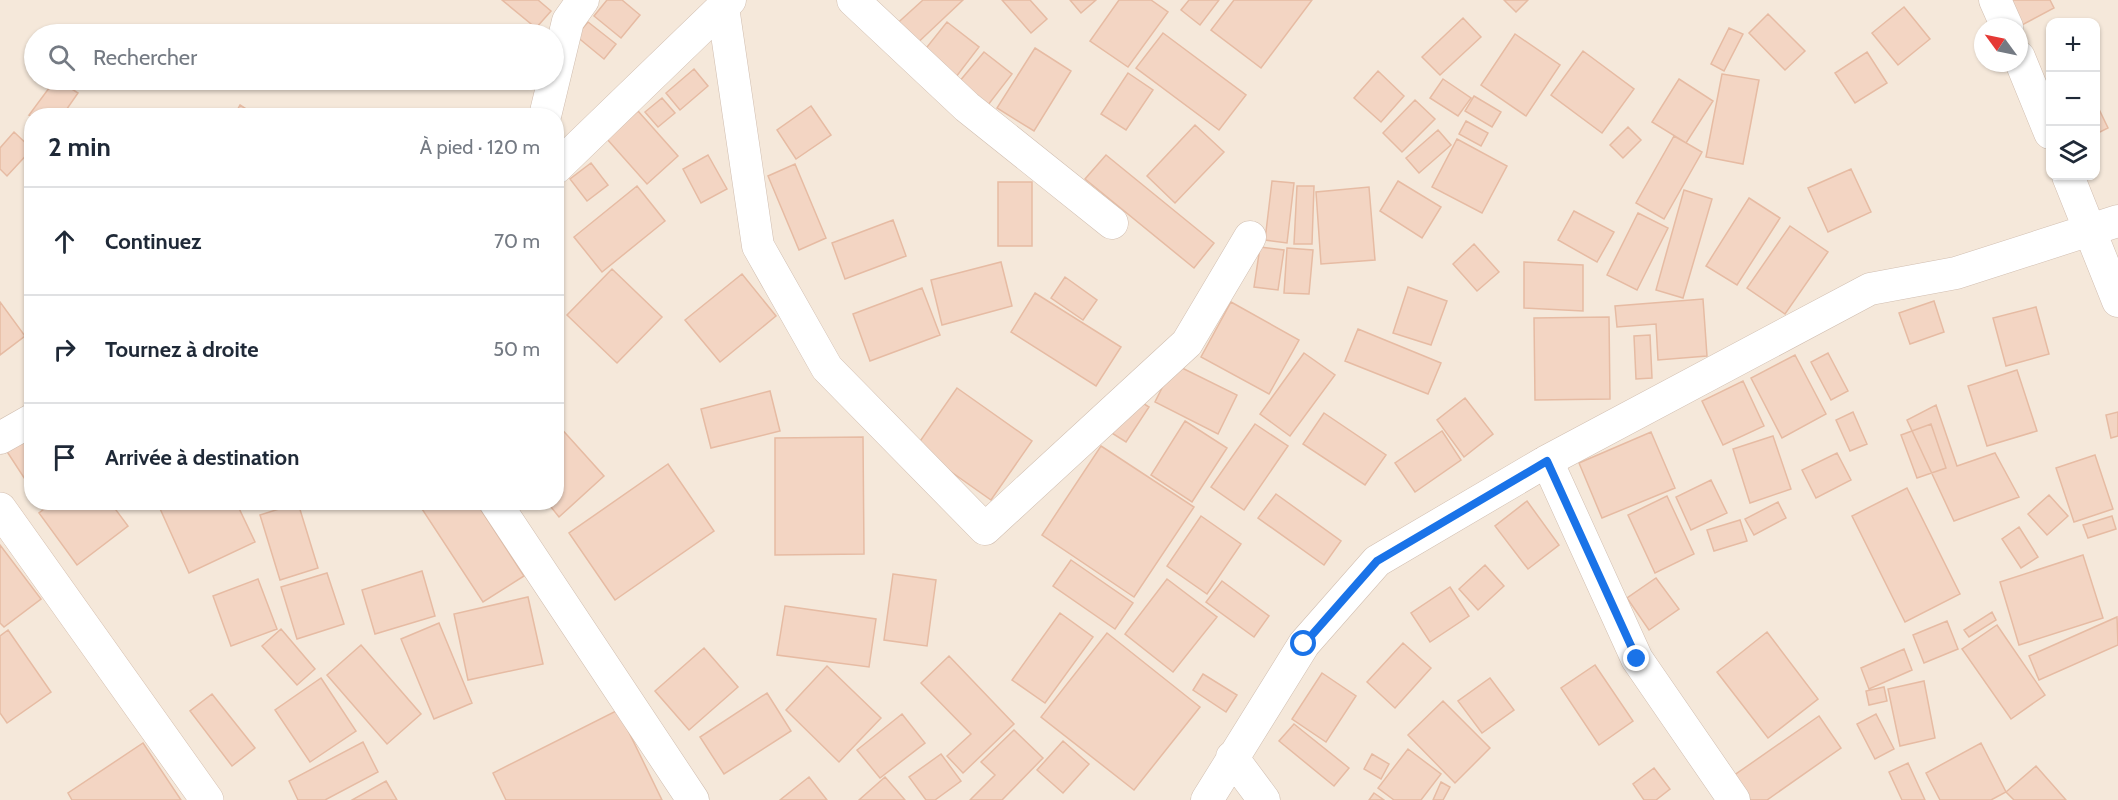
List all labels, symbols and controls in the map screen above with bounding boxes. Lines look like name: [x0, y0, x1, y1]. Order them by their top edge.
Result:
north arrow: [1974, 18, 2028, 72]
map controls: [2046, 18, 2100, 180]
button: +: [2046, 18, 2100, 72]
search box: [24, 24, 564, 90]
icon: search: [45, 41, 78, 74]
text: Rechercher: [93, 44, 197, 71]
button: −: [2046, 72, 2100, 126]
button: layers: [2046, 126, 2100, 180]
text: 2 min: [48, 131, 111, 163]
text: À pied · 120 m: [420, 135, 540, 159]
icon: ahead: [48, 225, 81, 258]
text: Continuez: [105, 228, 202, 255]
text: 70 m: [494, 229, 540, 253]
icon: right: [48, 333, 81, 366]
text: Tournez à droite: [105, 336, 259, 363]
text: 50 m: [493, 337, 540, 361]
icon: arrive: [48, 441, 81, 474]
text: Arrivée à destination: [105, 444, 299, 471]
route start: [1290, 630, 1316, 656]
route end: [1623, 645, 1649, 671]

